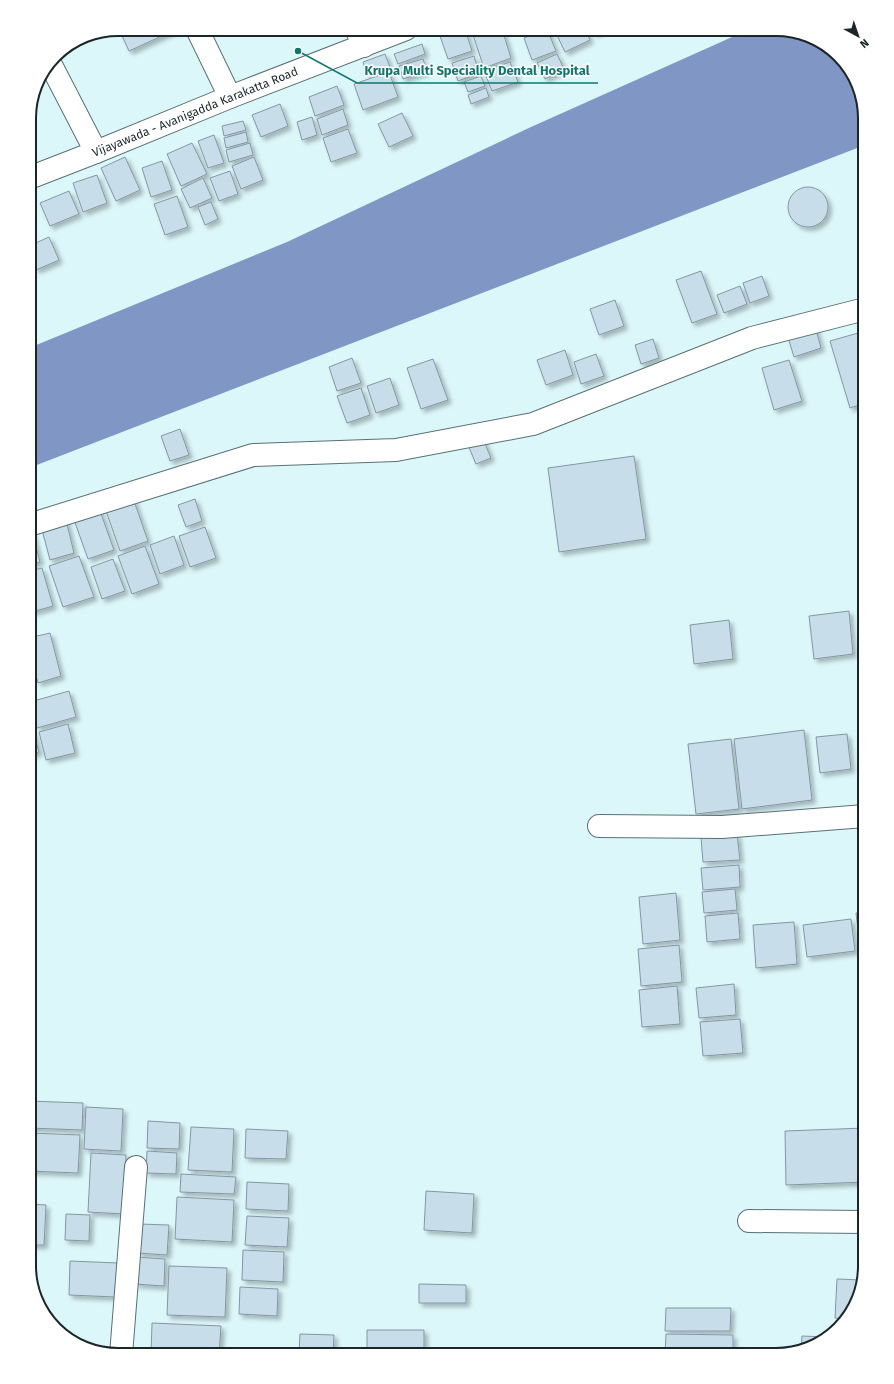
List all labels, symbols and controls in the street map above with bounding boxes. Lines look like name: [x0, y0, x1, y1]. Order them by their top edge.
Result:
north arrow: [838, 16, 878, 56]
text: N: [857, 36, 871, 51]
callout: Krupa Multi Speciality Dental Hospital: [357, 58, 598, 83]
text: Krupa Multi Speciality Dental Hospital: [364, 63, 590, 78]
street label: Vijayawada - Avanigadda Karakatta Road: [90, 64, 300, 160]

